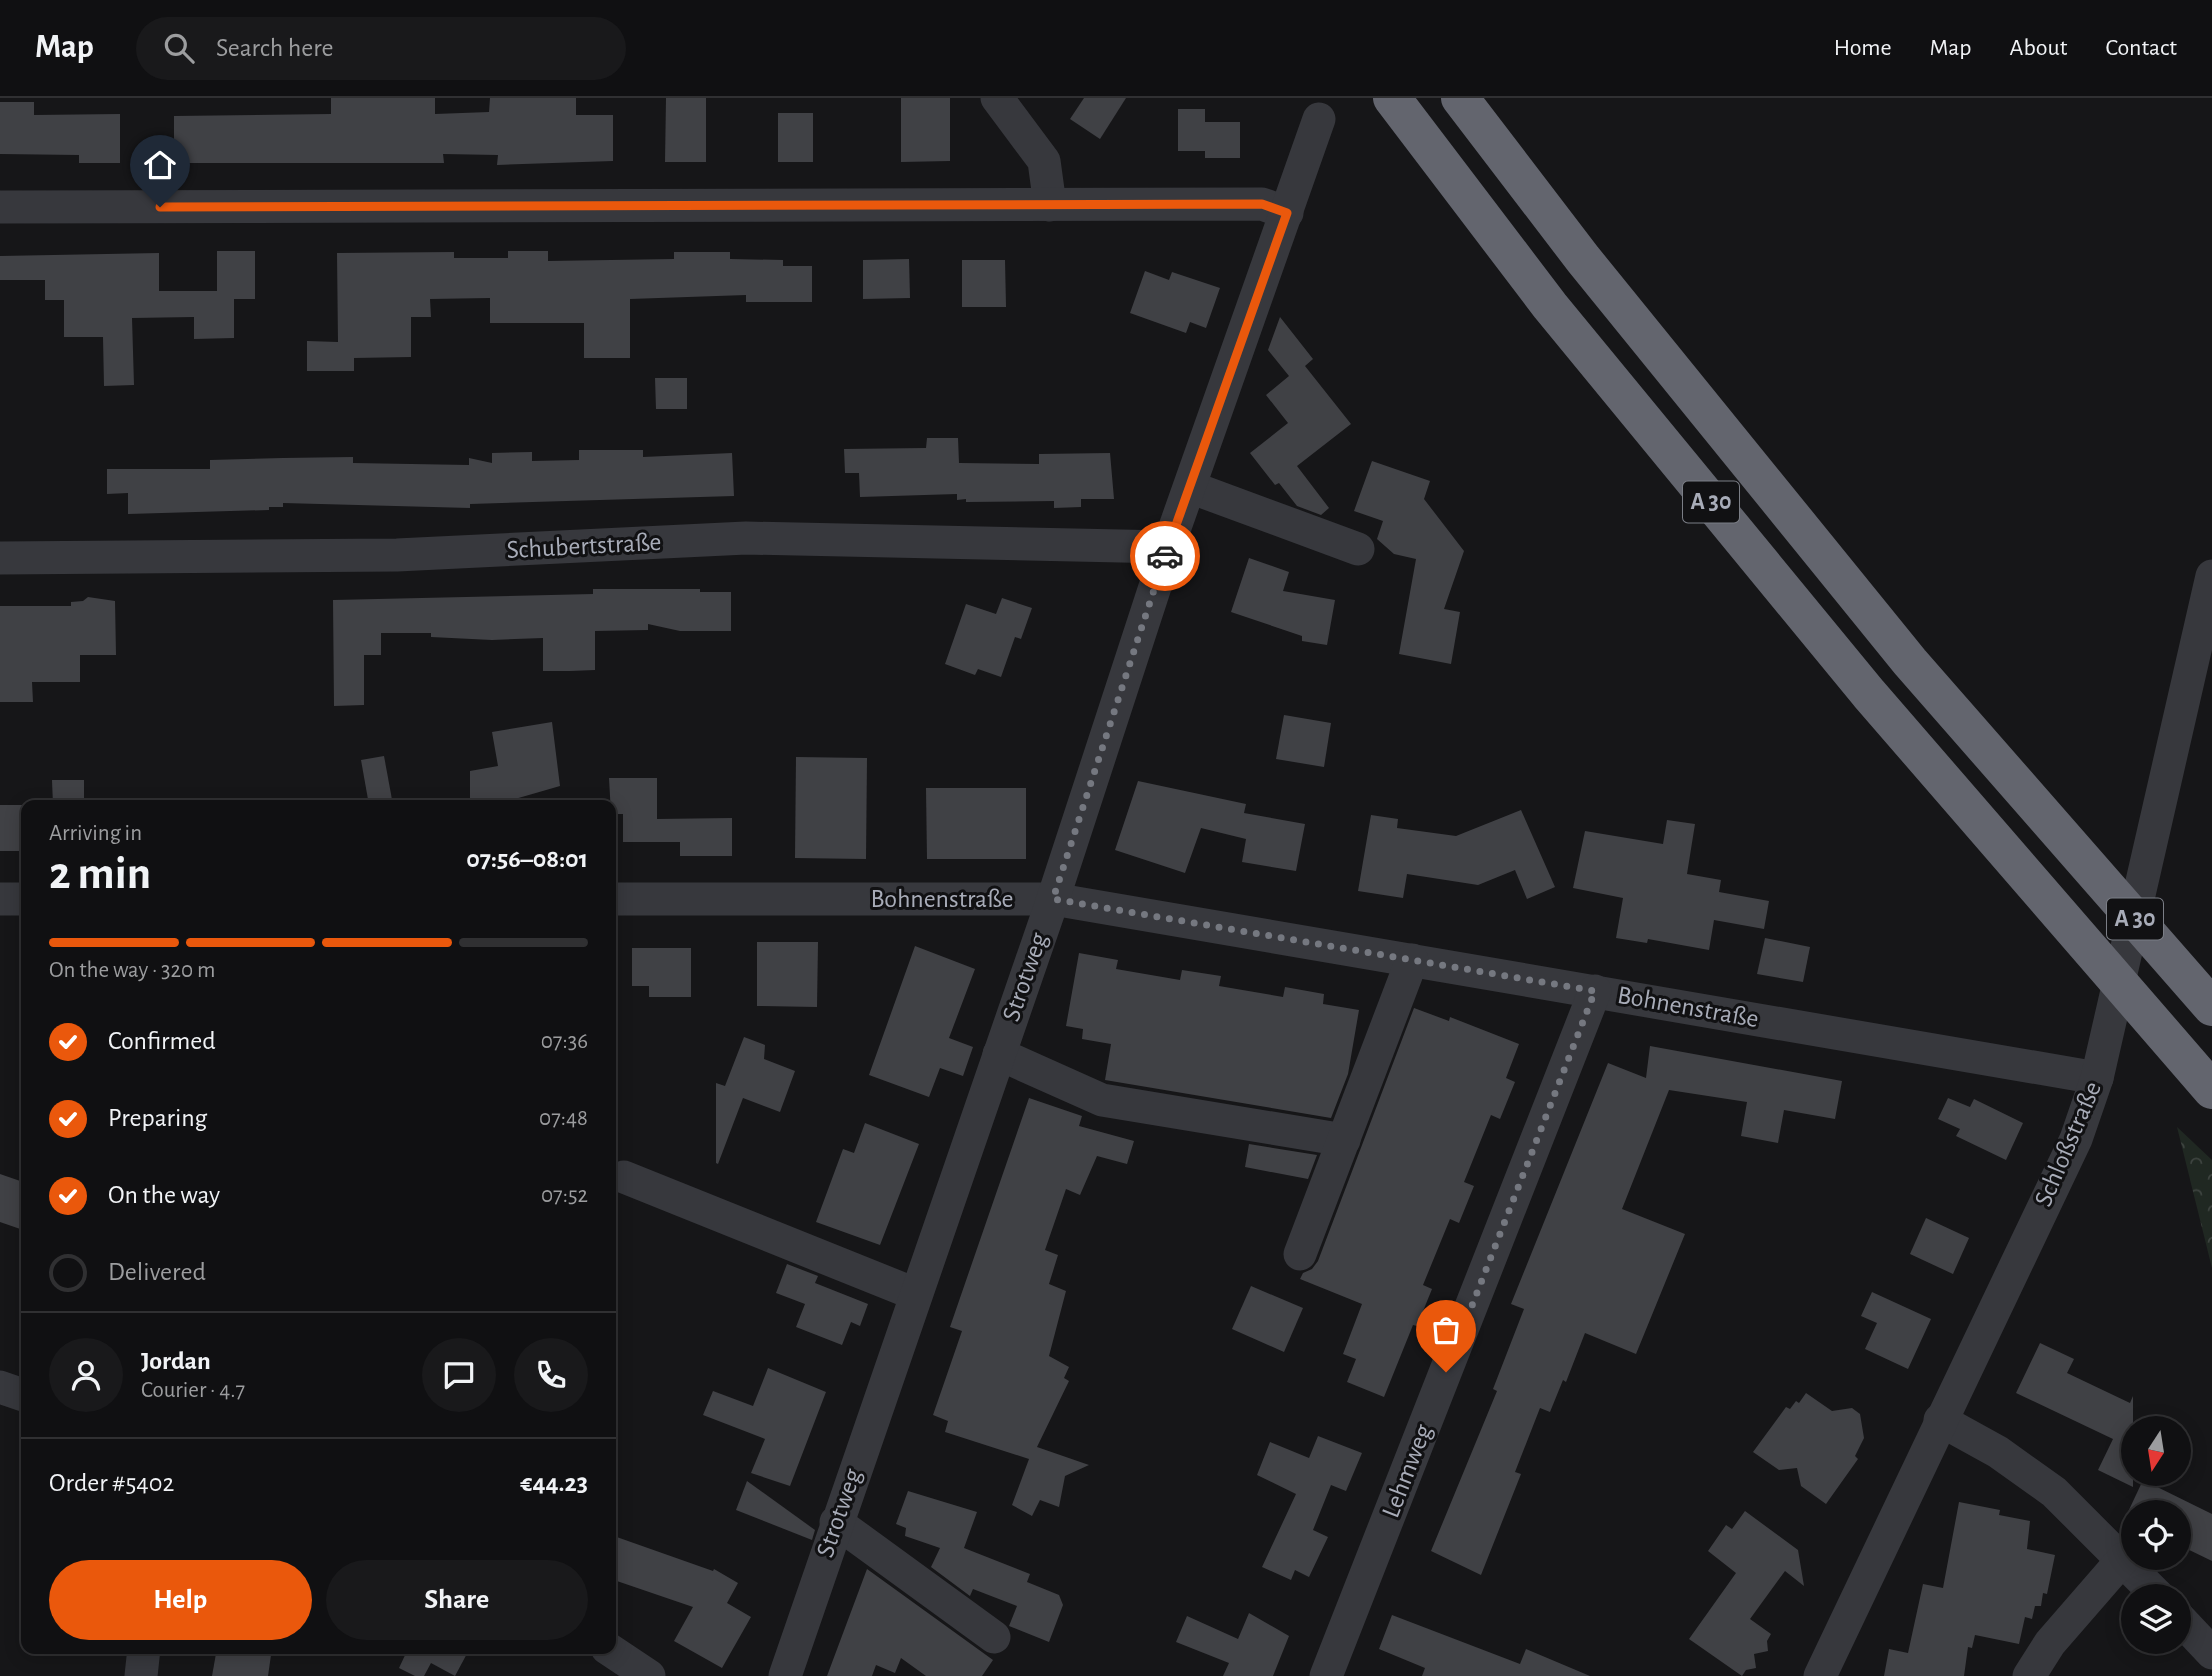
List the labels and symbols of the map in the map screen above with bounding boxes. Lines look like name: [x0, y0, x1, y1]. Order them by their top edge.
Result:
pin: [130, 135, 190, 207]
road number: A 30: [1683, 482, 1739, 522]
courier: [1130, 521, 1200, 591]
street label: Schubertstraße: [506, 529, 662, 563]
street label: Bohnenstraße: [870, 886, 1014, 912]
road number: A 30: [2107, 898, 2163, 940]
street label: Strotweg: [998, 929, 1052, 1025]
street label: Bohnenstraße: [1615, 982, 1761, 1032]
street label: Schloßstraße: [2030, 1078, 2106, 1210]
pin: [1416, 1300, 1476, 1372]
north arrow: [2121, 1416, 2191, 1486]
street label: Lehmweg: [1377, 1420, 1437, 1521]
street label: Strotweg: [812, 1465, 866, 1561]

